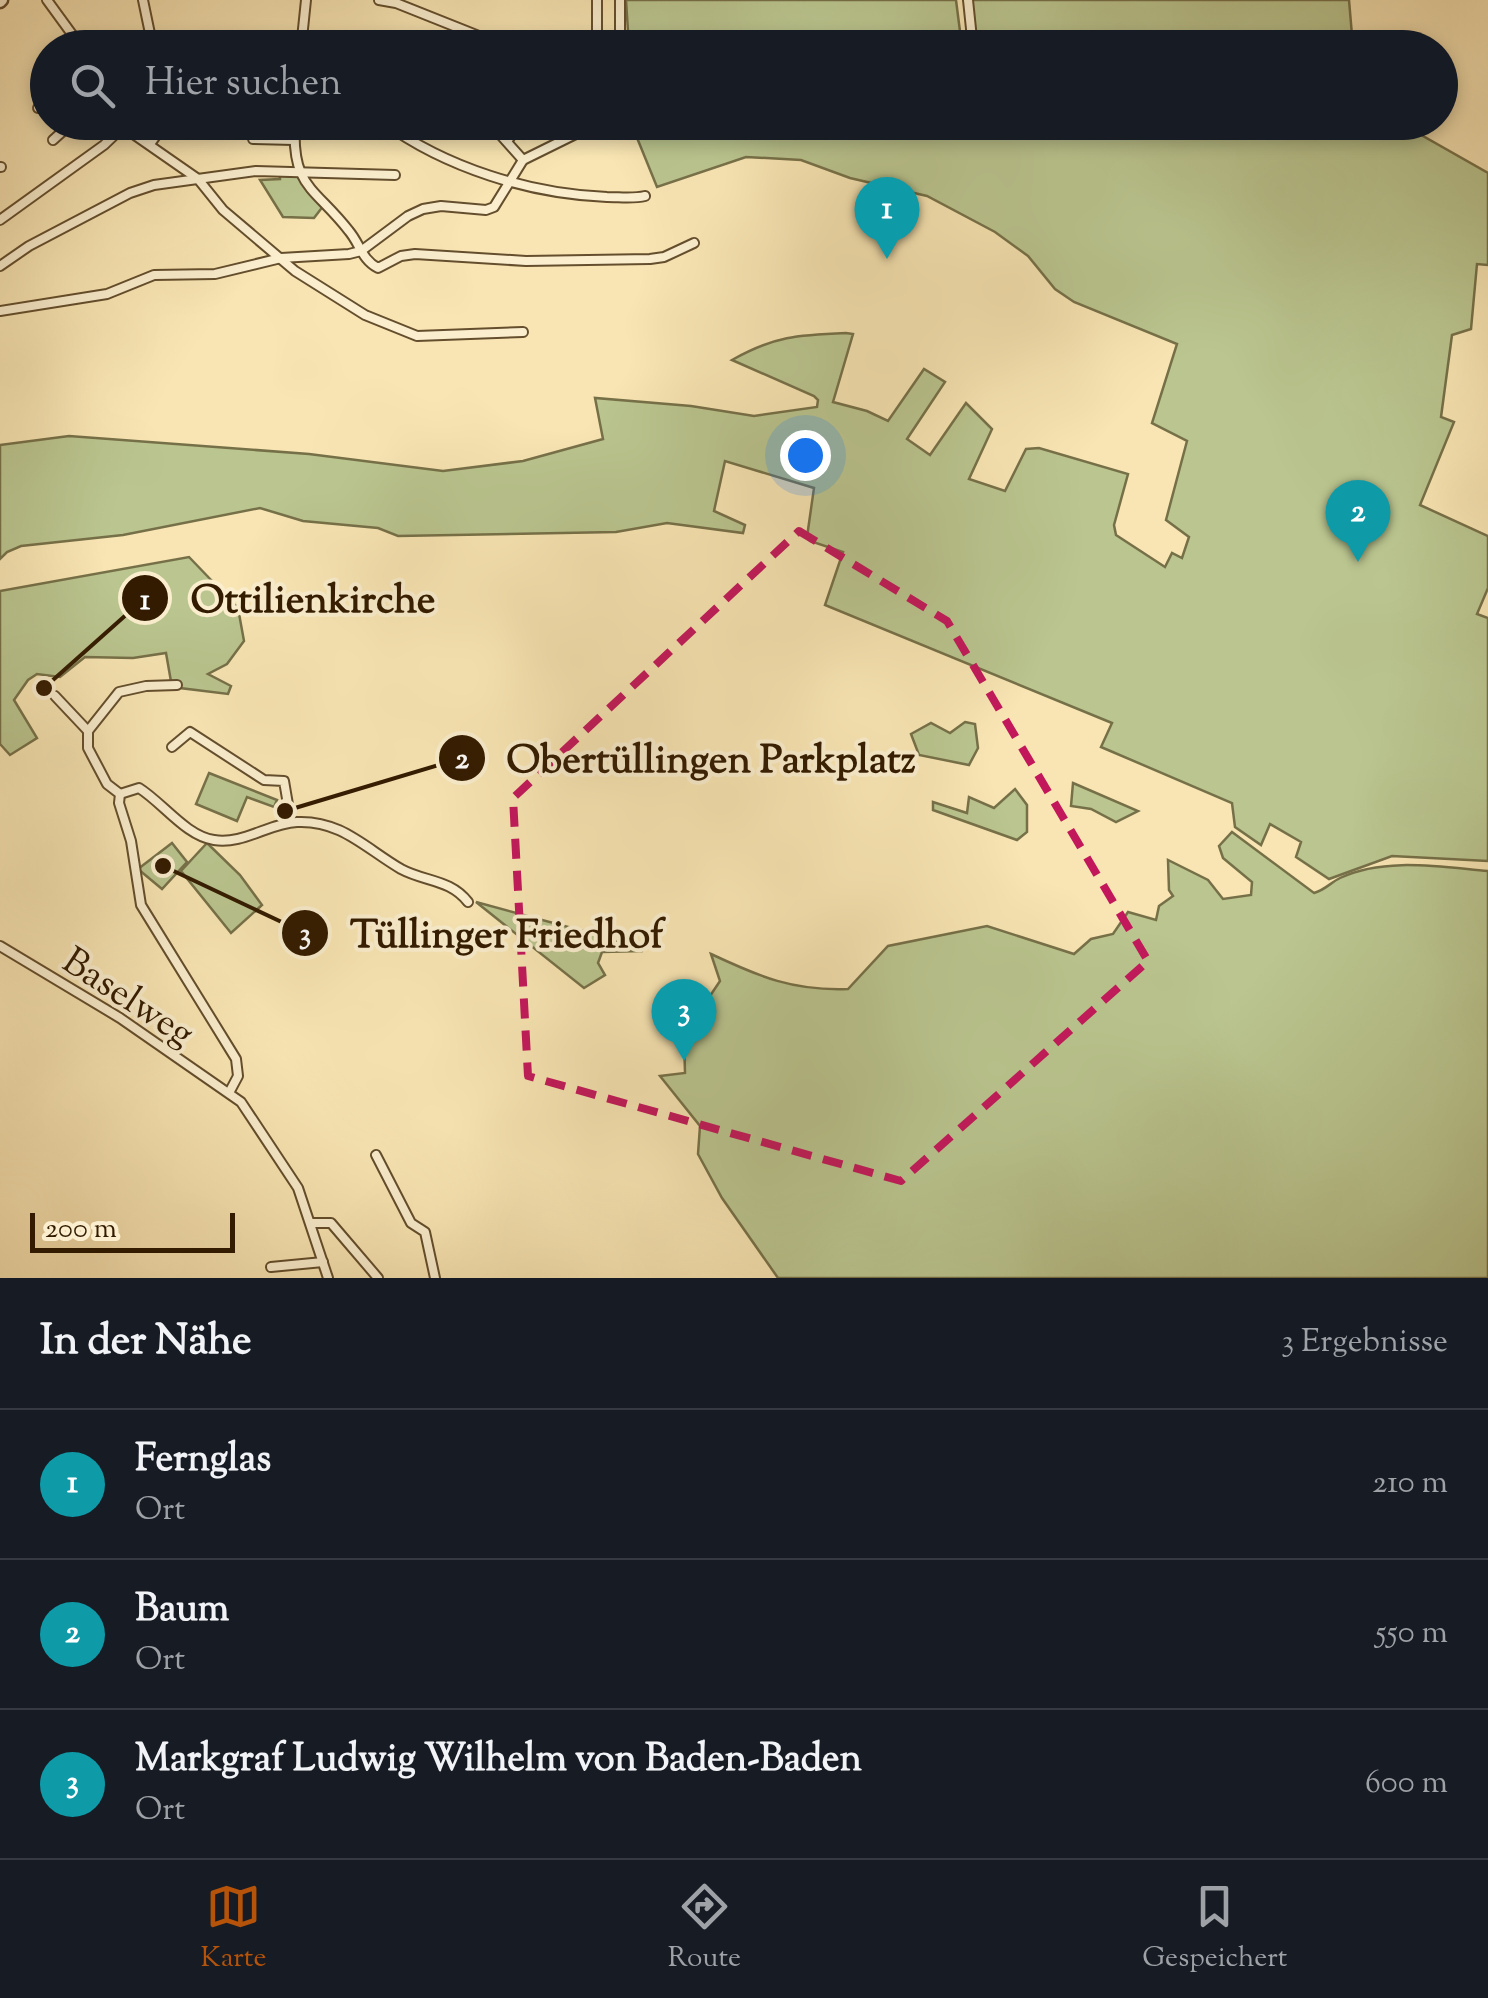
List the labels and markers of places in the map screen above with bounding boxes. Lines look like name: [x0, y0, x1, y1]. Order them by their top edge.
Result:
pin: 1: [854, 176, 920, 259]
pin: 2: [1326, 480, 1390, 562]
callout: Ottilienkirche: [120, 563, 455, 633]
callout: Obertüllingen Parkplatz: [437, 723, 936, 793]
callout: Tüllinger Friedhof: [280, 898, 684, 968]
pin: 3: [652, 978, 716, 1061]

